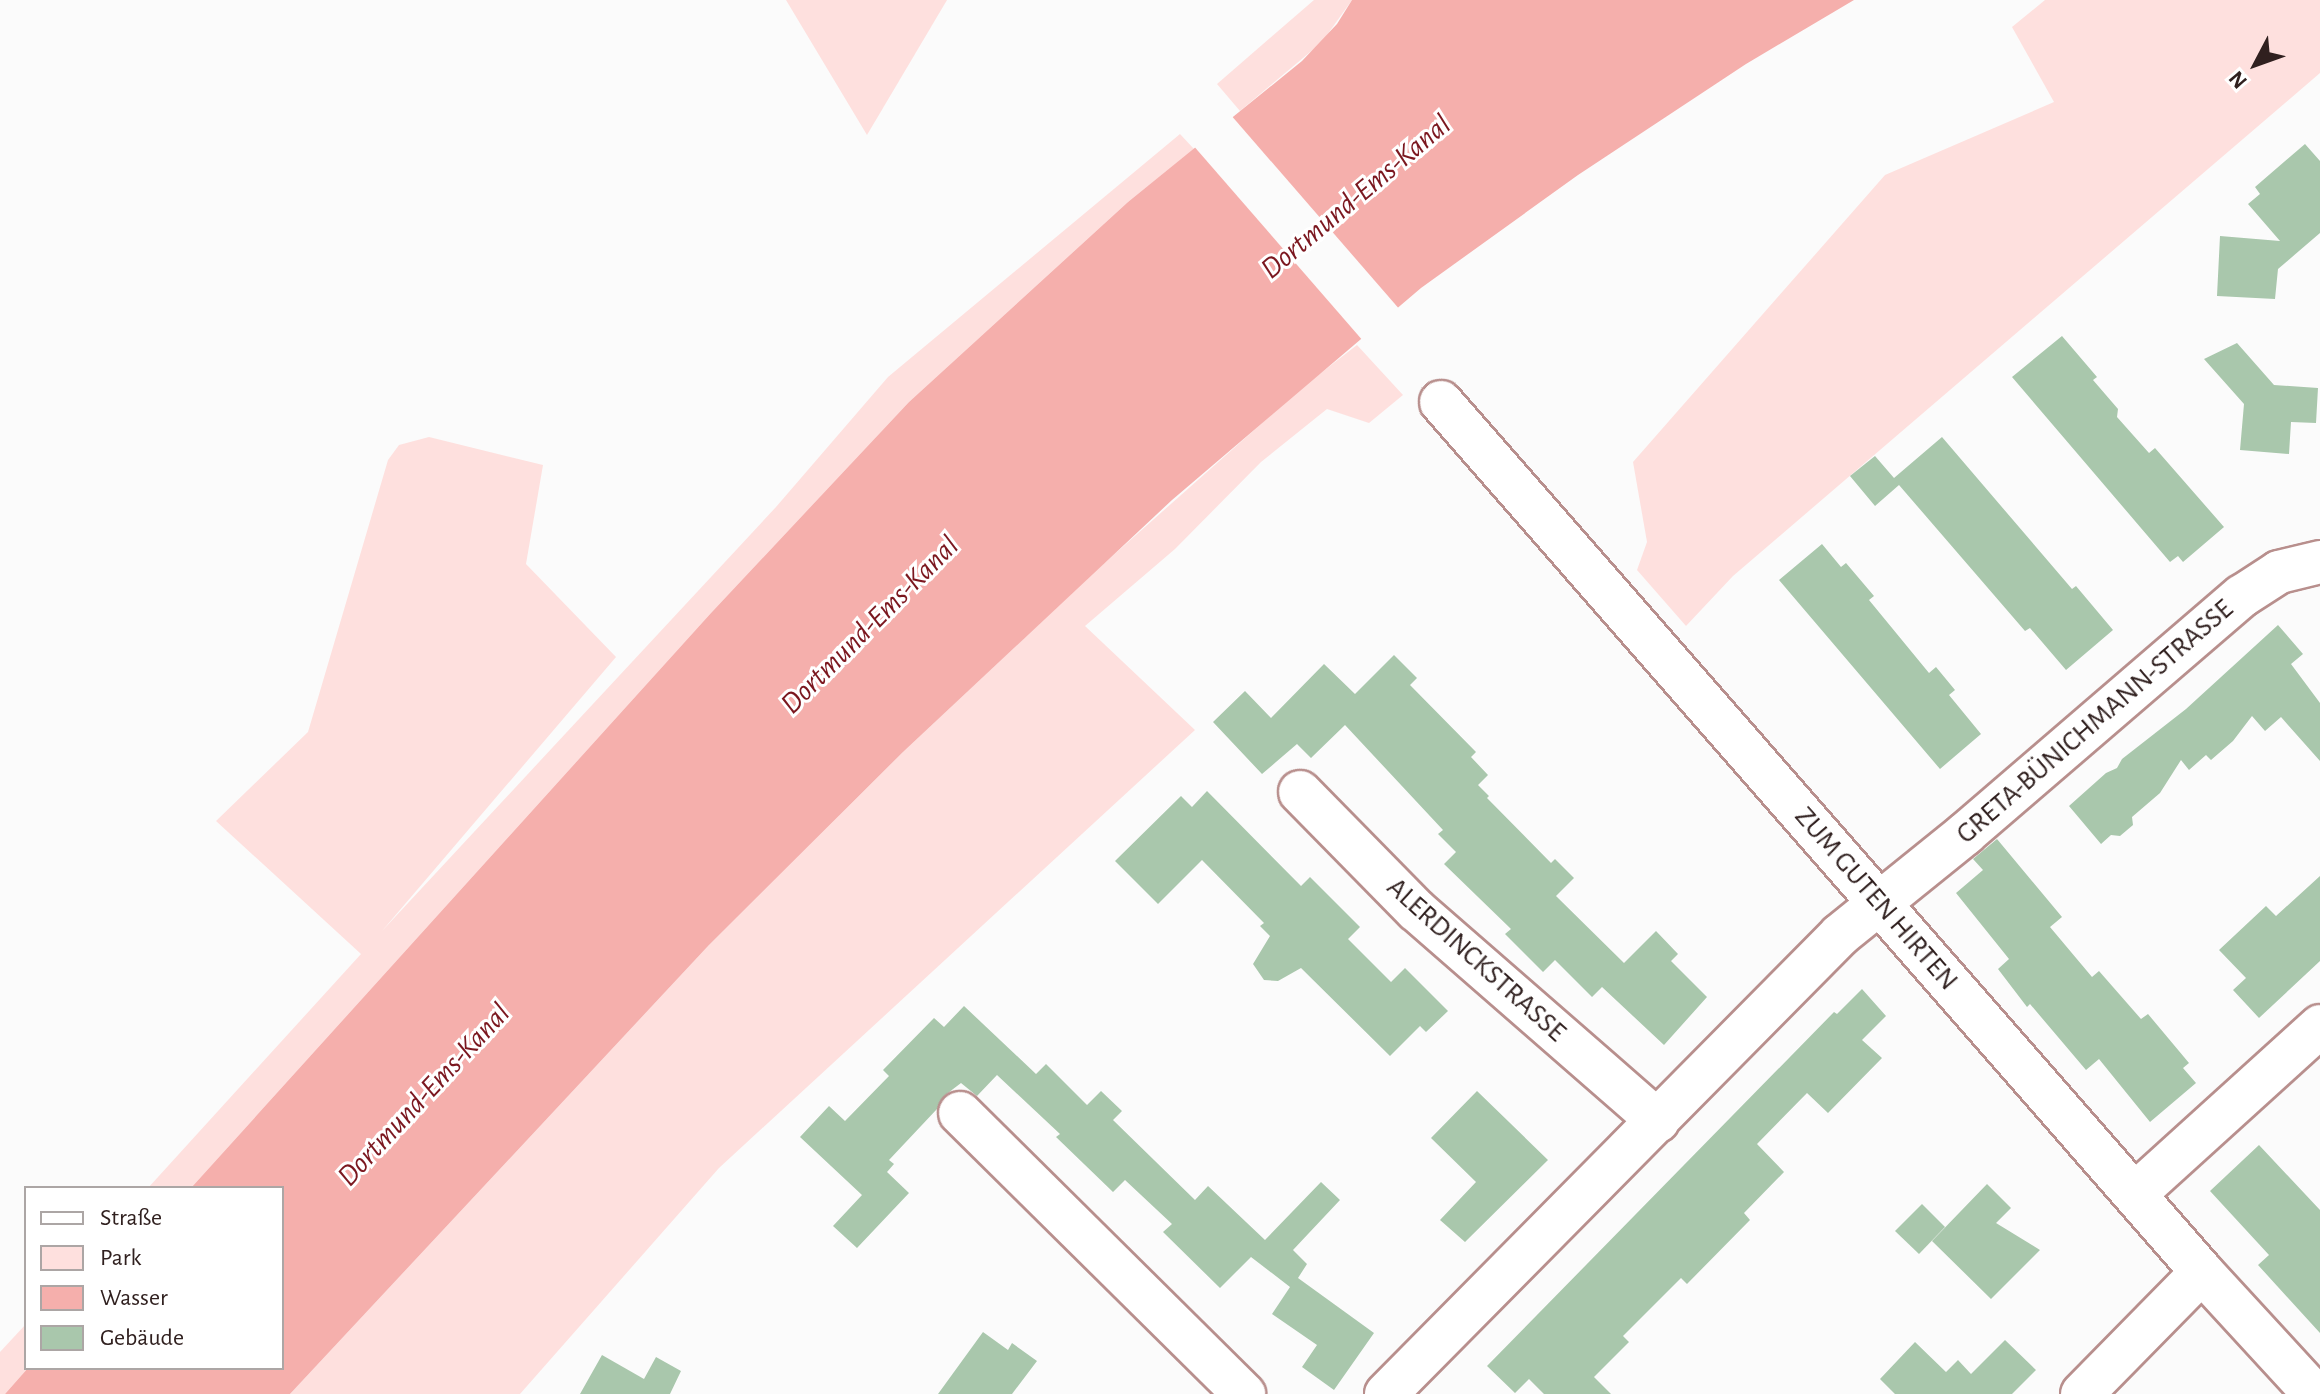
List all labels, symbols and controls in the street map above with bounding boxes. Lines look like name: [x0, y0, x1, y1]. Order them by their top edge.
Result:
north arrow: [2216, 24, 2296, 104]
text: N: [2225, 67, 2251, 93]
water label: Dortmund-Ems-Kanal: [1253, 107, 1459, 287]
water label: Dortmund-Ems-Kanal: [773, 528, 967, 722]
street label: GRETA-BÜNICHMANN-STRASSE: [1950, 593, 2240, 851]
street label: ZUM GUTEN HIRTEN: [1787, 801, 1965, 997]
street label: ALERDINCKSTRASSE: [1380, 871, 1572, 1049]
water label: Dortmund-Ems-Kanal: [330, 996, 518, 1194]
legend: [24, 1186, 284, 1370]
text: Straße: [100, 1206, 162, 1230]
text: Park: [100, 1246, 141, 1270]
text: Wasser: [100, 1286, 168, 1310]
text: Gebäude: [100, 1326, 184, 1350]

